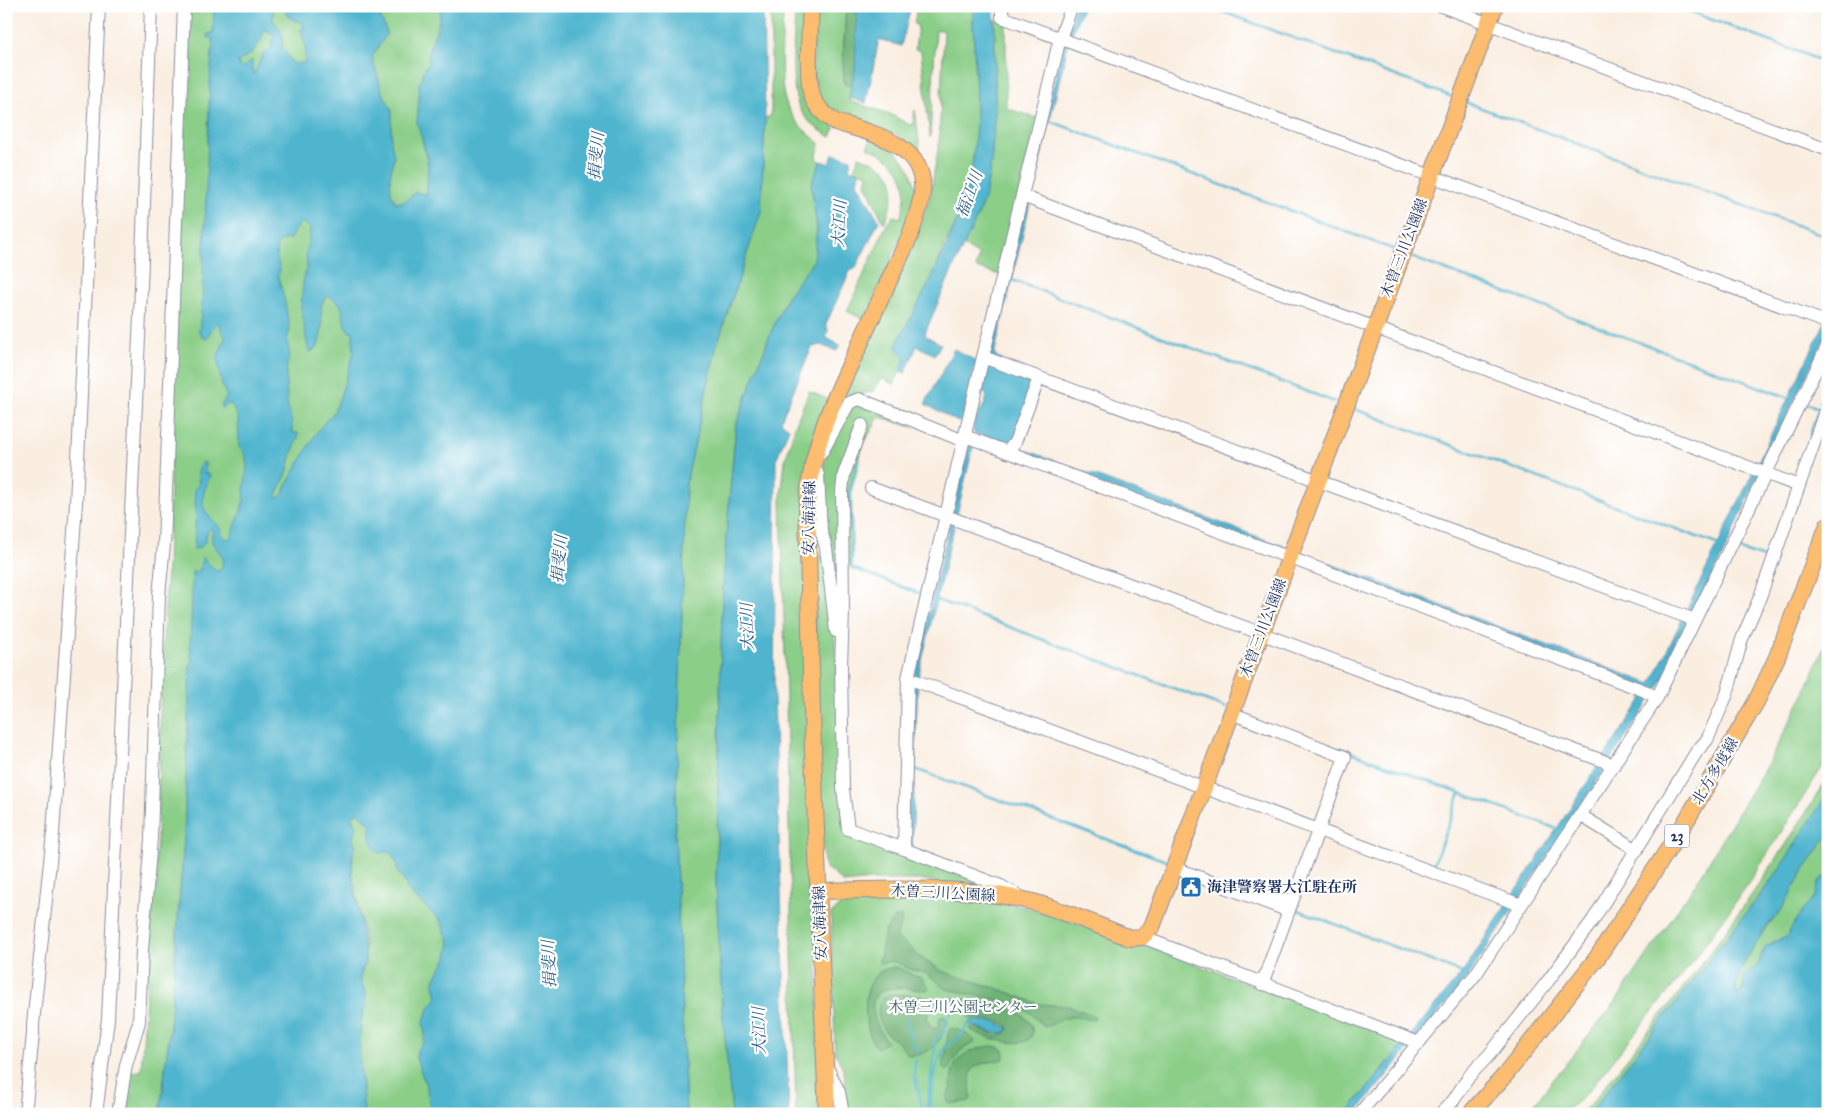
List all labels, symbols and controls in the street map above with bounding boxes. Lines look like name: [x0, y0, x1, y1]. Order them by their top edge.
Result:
water label: 揖斐川: [584, 129, 608, 181]
water label: 福江川: [952, 166, 987, 220]
street label: 木曽三川公園線: [1377, 196, 1431, 300]
water label: 大江川: [828, 198, 850, 248]
street label: 安八海津線: [799, 480, 819, 556]
water label: 揖斐川: [547, 532, 571, 584]
street label: 木曽三川公園線: [1236, 576, 1290, 680]
water label: 大江川: [737, 601, 757, 651]
street label: 北方多度線: [1688, 734, 1742, 808]
road number: 23: [1664, 824, 1690, 848]
public building icon: 海津警察署大江駐在所: [1179, 875, 1203, 899]
place label: 海津警察署大江駐在所: [1207, 878, 1357, 896]
street label: 木曽三川公園線: [890, 881, 996, 905]
street label: 安八海津線: [810, 885, 830, 961]
water label: 揖斐川: [538, 938, 560, 988]
park label: 木曽三川公園センター: [888, 998, 1038, 1016]
water label: 大江川: [749, 1005, 769, 1055]

